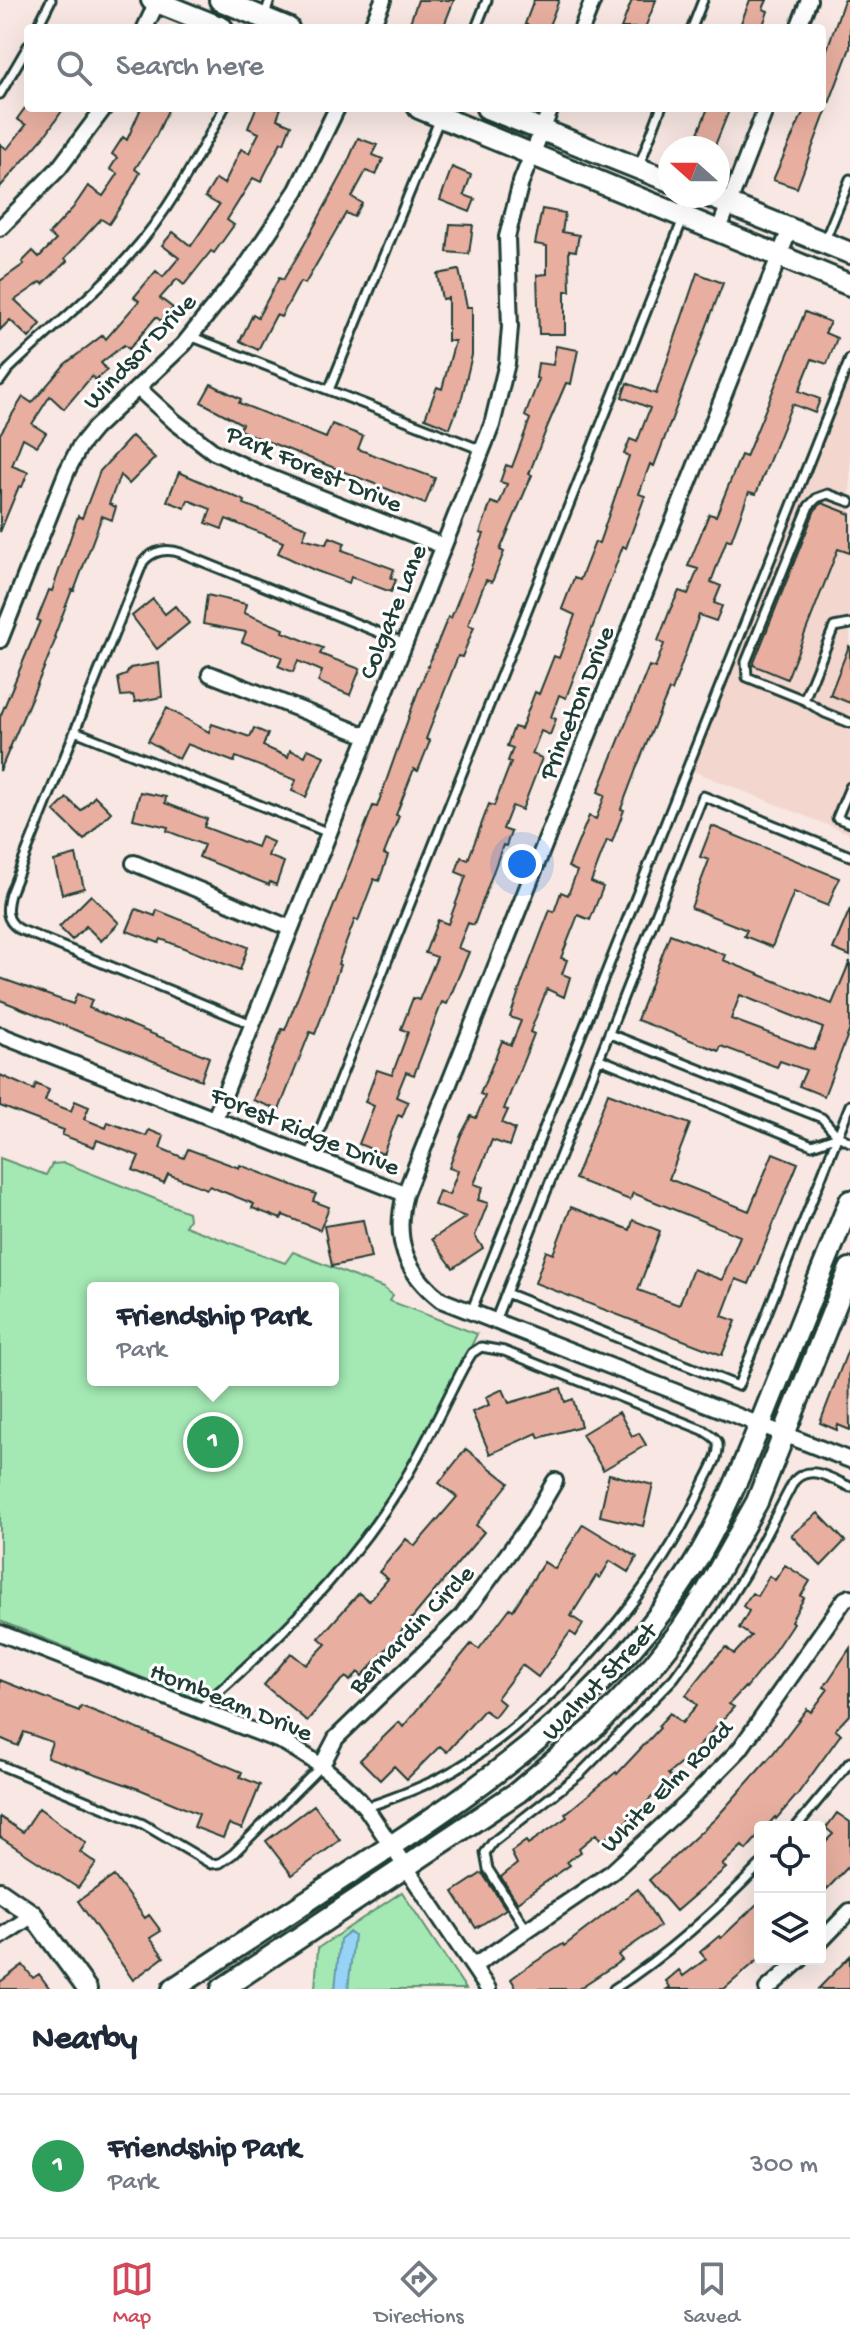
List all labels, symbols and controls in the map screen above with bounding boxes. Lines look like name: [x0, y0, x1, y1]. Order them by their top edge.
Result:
search box: [24, 24, 826, 112]
icon: search: [52, 46, 96, 90]
text: Search here: [116, 51, 264, 86]
north arrow: [658, 136, 730, 208]
street label: Windsor Drive: [78, 288, 205, 418]
street label: Park Forest Drive: [220, 420, 406, 522]
street label: Colgate Lane: [354, 540, 436, 685]
street label: Princeton Drive: [534, 622, 624, 786]
your location: [502, 844, 542, 884]
street label: Forest Ridge Drive: [204, 1081, 404, 1185]
popup: [87, 1282, 339, 1386]
text: Friendship Park: [117, 1301, 309, 1336]
text: Park: [117, 1336, 166, 1367]
pin: 1: [187, 1412, 239, 1472]
street label: Bernardin Circle: [343, 1559, 483, 1703]
street label: Walnut Street: [537, 1616, 667, 1749]
street label: Hornbeam Drive: [144, 1657, 317, 1751]
street label: White Elm Road: [595, 1714, 742, 1861]
map controls: [754, 1821, 826, 1965]
button: locate: [754, 1821, 826, 1893]
button: layers: [754, 1893, 826, 1965]
text: Nearby: [32, 2021, 137, 2061]
text: Friendship Park: [108, 2133, 301, 2168]
text: 1: [53, 2151, 63, 2182]
text: 300 m: [750, 2151, 818, 2182]
text: Park: [108, 2168, 158, 2199]
tab: Map: [110, 2257, 154, 2331]
tab: Directions: [374, 2257, 464, 2331]
tab: Saved: [684, 2257, 740, 2331]

